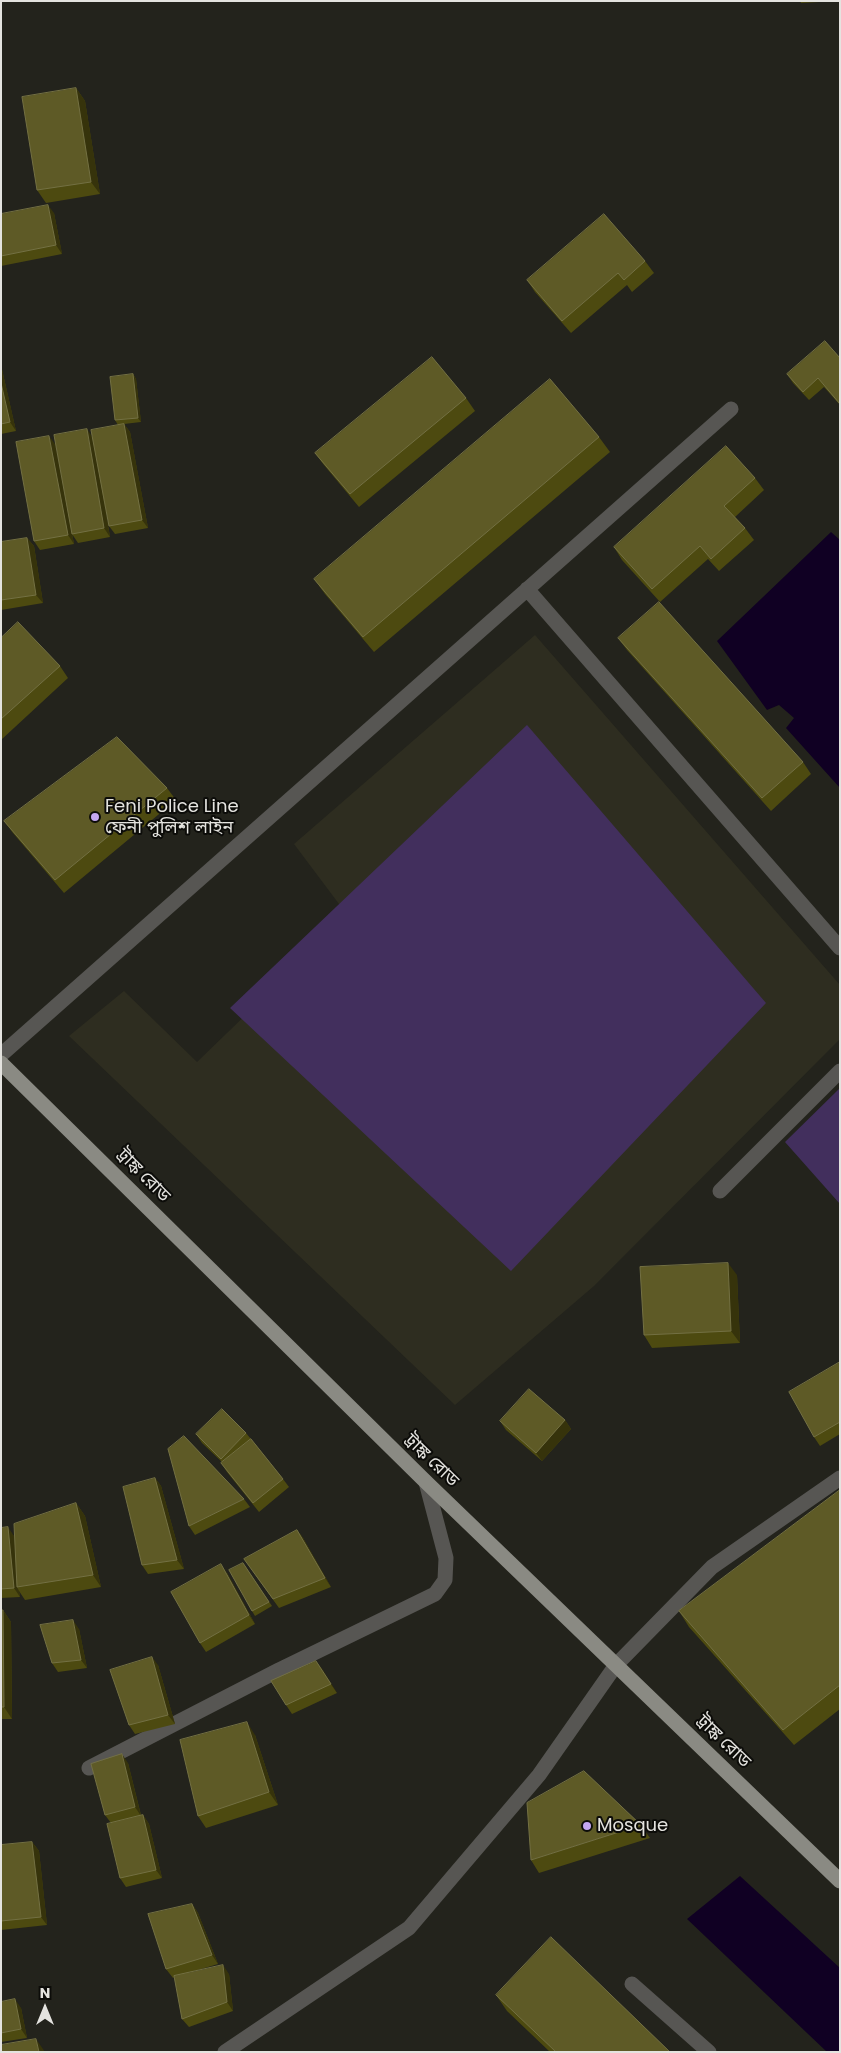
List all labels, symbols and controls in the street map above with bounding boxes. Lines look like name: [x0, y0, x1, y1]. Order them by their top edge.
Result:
place label: Feni Police Line ফেনী পুলিশ লাইন: [105, 796, 239, 839]
marker: Feni Police Line ফেনী পুলিশ লাইন: [89, 811, 101, 823]
street label: ট্রাঙ্ক রোড: [112, 1145, 174, 1207]
street label: ট্রাঙ্ক রোড: [399, 1430, 463, 1492]
street label: ট্রাঙ্ক রোড: [691, 1711, 755, 1773]
place label: Mosque: [597, 1815, 668, 1837]
marker: Mosque: [581, 1820, 593, 1832]
north arrow: [20, 1983, 70, 2033]
text: N: [40, 1983, 50, 2003]

